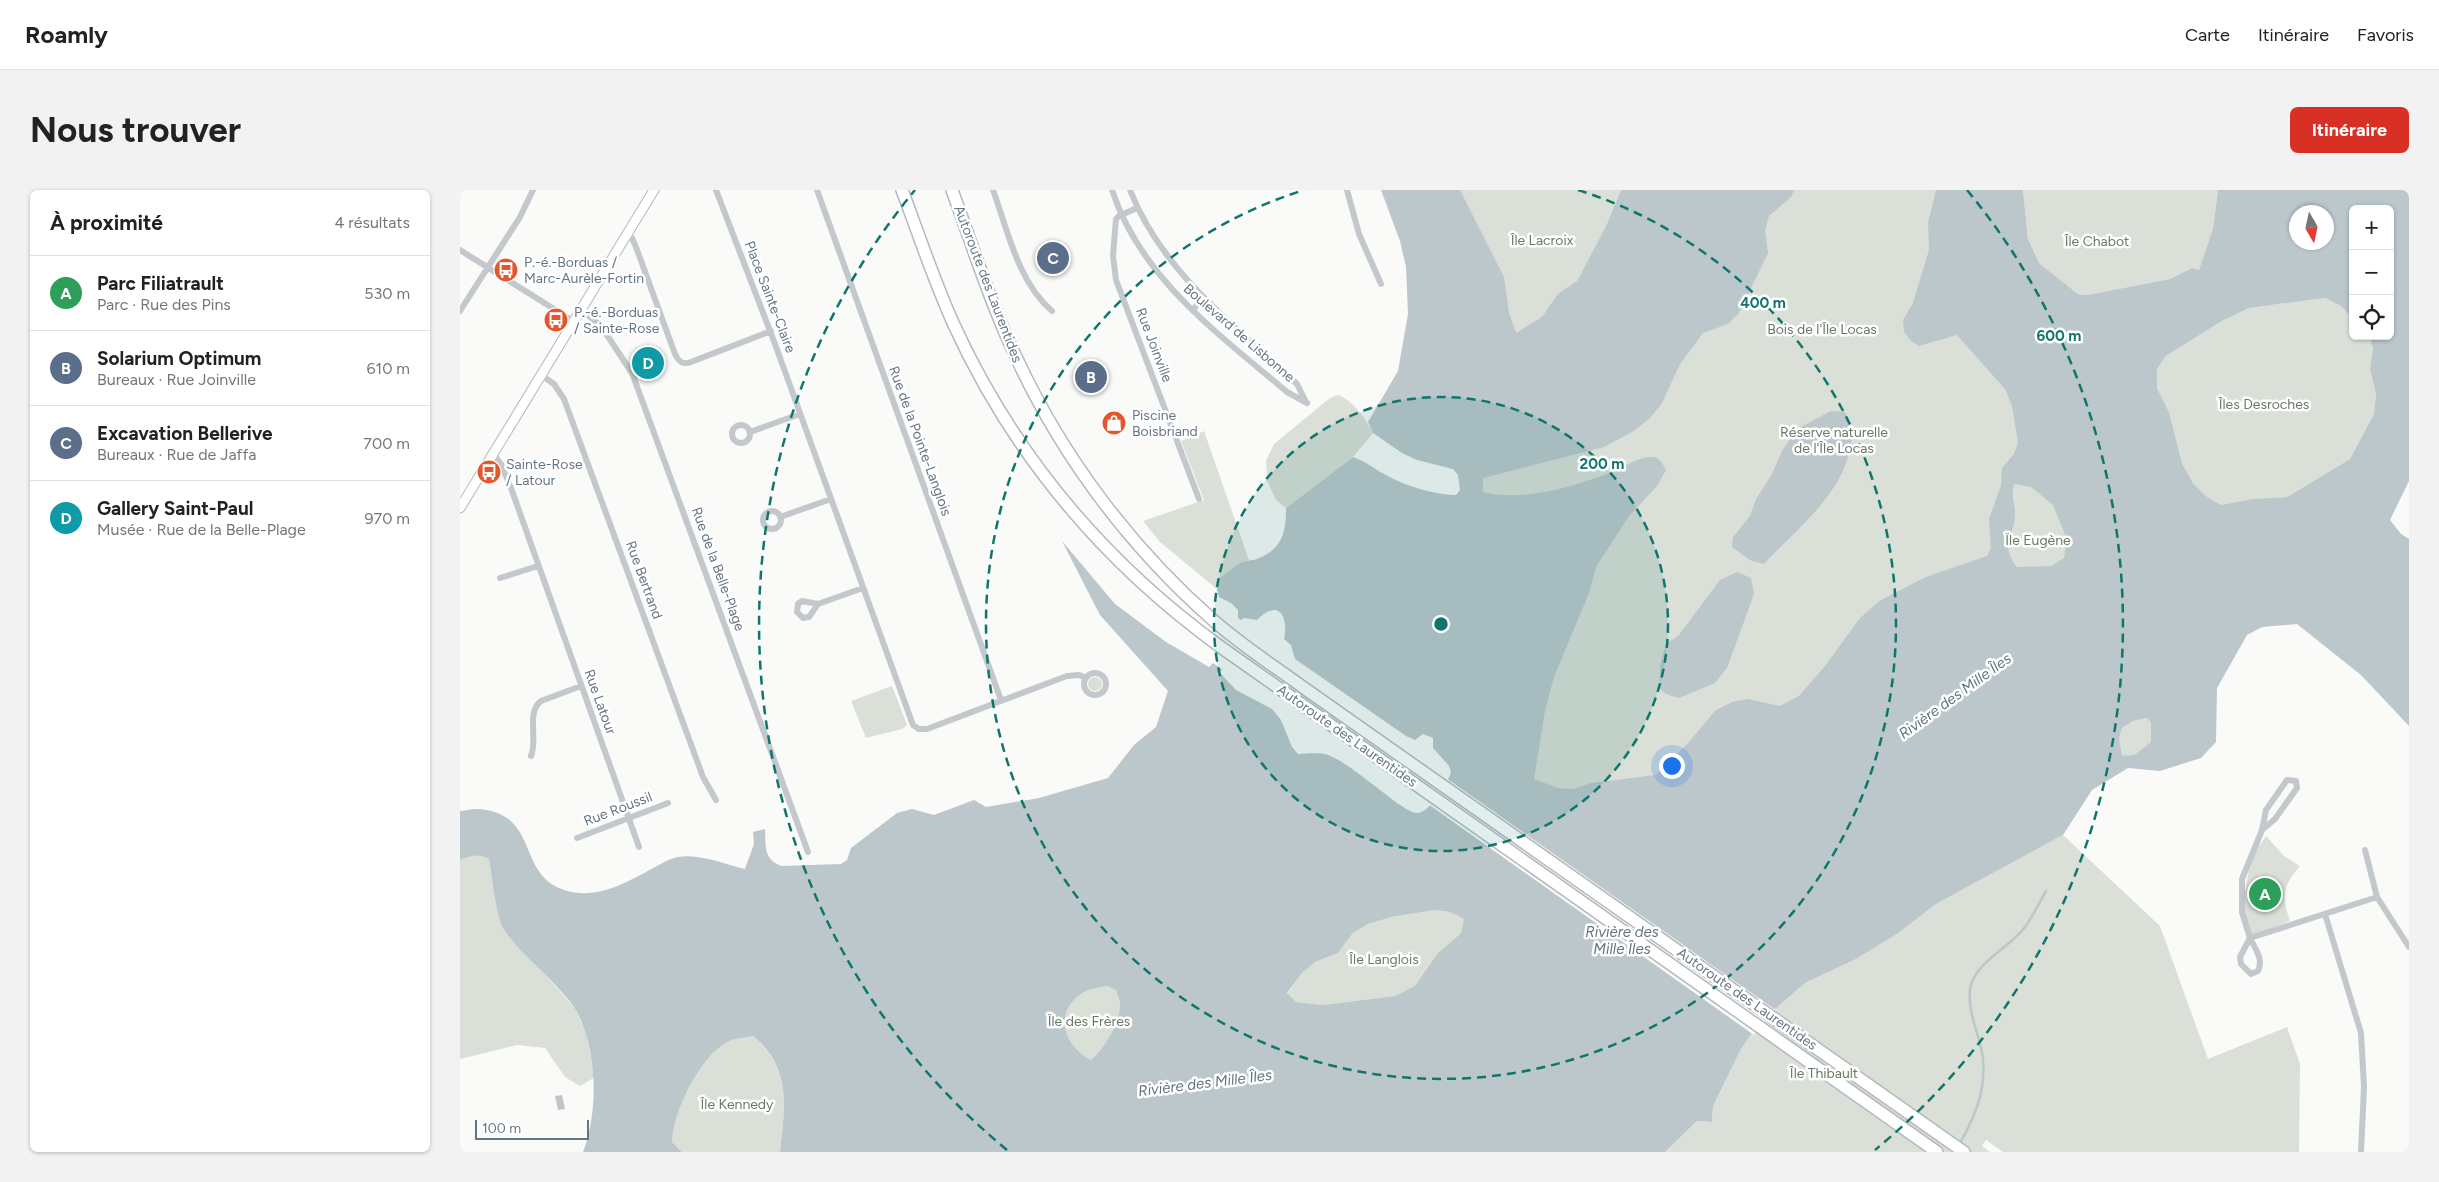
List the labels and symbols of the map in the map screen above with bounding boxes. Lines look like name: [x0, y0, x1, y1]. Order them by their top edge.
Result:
street label: Autoroute des Laurentides: [950, 203, 1026, 365]
north arrow: [2289, 205, 2334, 250]
park label: Île Lacroix: [1510, 232, 1574, 249]
park label: Île Chabot: [2064, 233, 2129, 250]
street label: Place Sainte-Claire: [741, 239, 799, 356]
pin: C: [1037, 239, 1069, 277]
place label: P.-é.-Borduas / Marc-Aurèle-Fortin: [524, 254, 644, 287]
bus stop icon: P.-é.-Borduas / Marc-Aurèle-Fortin: [493, 257, 519, 283]
street label: Boulevard de Lisbonne: [1180, 280, 1298, 386]
text: 400 m: [1740, 294, 1786, 312]
place label: P.-é.-Borduas / Sainte-Rose: [574, 304, 660, 337]
street label: Rue Joinville: [1132, 305, 1176, 385]
bus stop icon: P.-é.-Borduas / Sainte-Rose: [543, 307, 569, 333]
park label: Bois de l'Île Locas: [1767, 321, 1877, 338]
text: 600 m: [2037, 327, 2081, 345]
pin: D: [632, 344, 664, 382]
pin: B: [1075, 358, 1107, 396]
street label: Rue de la Pointe-Langlois: [885, 364, 955, 518]
park label: Îles Desroches: [2218, 396, 2309, 413]
place label: Piscine Boisbriand: [1132, 407, 1198, 440]
shop icon: Piscine Boisbriand: [1101, 410, 1127, 436]
park label: Réserve naturelle de l'Île Locas: [1780, 424, 1888, 457]
text: 200 m: [1580, 455, 1624, 473]
place label: Sainte-Rose / Latour: [506, 456, 583, 489]
bus stop icon: Sainte-Rose / Latour: [476, 459, 502, 485]
street label: Rue de la Belle-Plage: [688, 505, 748, 634]
park label: Ïle Eugène: [2005, 532, 2071, 549]
street label: Rue Bertrand: [622, 539, 666, 621]
centre of rings: [1432, 615, 1450, 633]
water label: Rivière des Mille Îles: [1895, 649, 2015, 743]
street label: Rue Latour: [580, 667, 620, 737]
street label: Autoroute des Laurentides: [1274, 681, 1420, 791]
your location: [1659, 753, 1685, 779]
street label: Rue Roussil: [581, 788, 655, 830]
pin: A: [2249, 875, 2281, 913]
water label: Rivière des Mille Îles: [1585, 923, 1659, 958]
street label: Autoroute des Laurentides: [1674, 944, 1820, 1054]
park label: Île Langlois: [1348, 951, 1419, 968]
park label: Ïle des Frères: [1048, 1013, 1130, 1030]
park label: Île Thibault: [1789, 1065, 1858, 1082]
water label: Rivière des Mille Îles: [1137, 1066, 1273, 1100]
park label: Île Kennedy: [700, 1096, 774, 1113]
scale bar: [475, 1117, 589, 1140]

